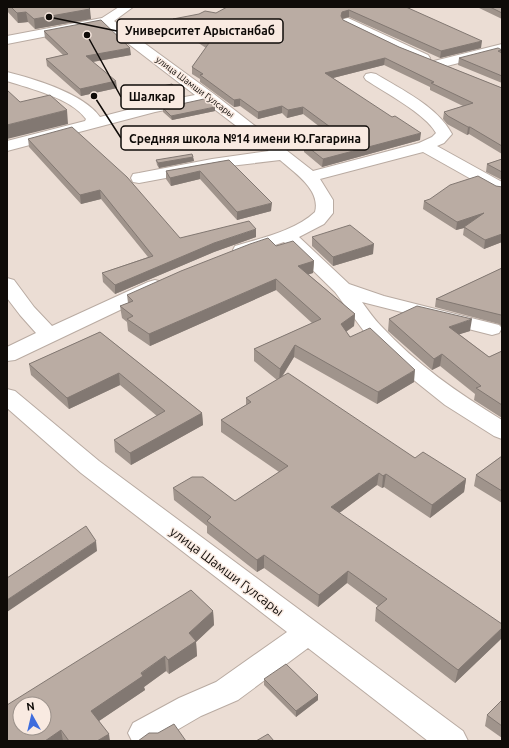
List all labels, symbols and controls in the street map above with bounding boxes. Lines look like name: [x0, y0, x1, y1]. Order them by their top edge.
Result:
callout: Университет Арыстанбаб: [117, 19, 283, 43]
text: Университет Арыстанбаб: [125, 24, 275, 37]
street label: улица Шамши Гулсары: [154, 54, 236, 120]
callout: Шалкар: [121, 85, 184, 109]
text: Шалкар: [129, 90, 175, 103]
callout: Средняя школа №14 имени Ю.Гагарина: [121, 126, 369, 150]
text: Средняя школа №14 имени Ю.Гагарина: [129, 132, 361, 145]
street label: улица Шамши Гулсары: [168, 524, 286, 618]
north arrow: [12, 696, 52, 736]
text: N: [26, 700, 36, 713]

